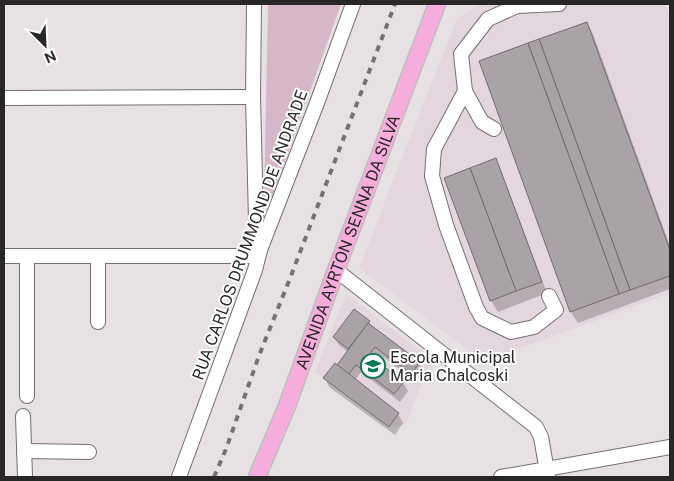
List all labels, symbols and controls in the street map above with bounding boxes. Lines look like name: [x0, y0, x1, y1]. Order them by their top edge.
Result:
north arrow: [20, 20, 70, 70]
text: N: [42, 47, 59, 66]
street label: RUA CARLOS DRUMMOND DE ANDRADE: [189, 87, 311, 383]
street label: AVENIDA AYRTON SENNA DA SILVA: [292, 112, 404, 372]
place label: Escola Municipal Maria Chalcoski: [390, 348, 516, 385]
school or university icon: Escola Municipal Maria Chalcoski: [360, 353, 386, 379]

